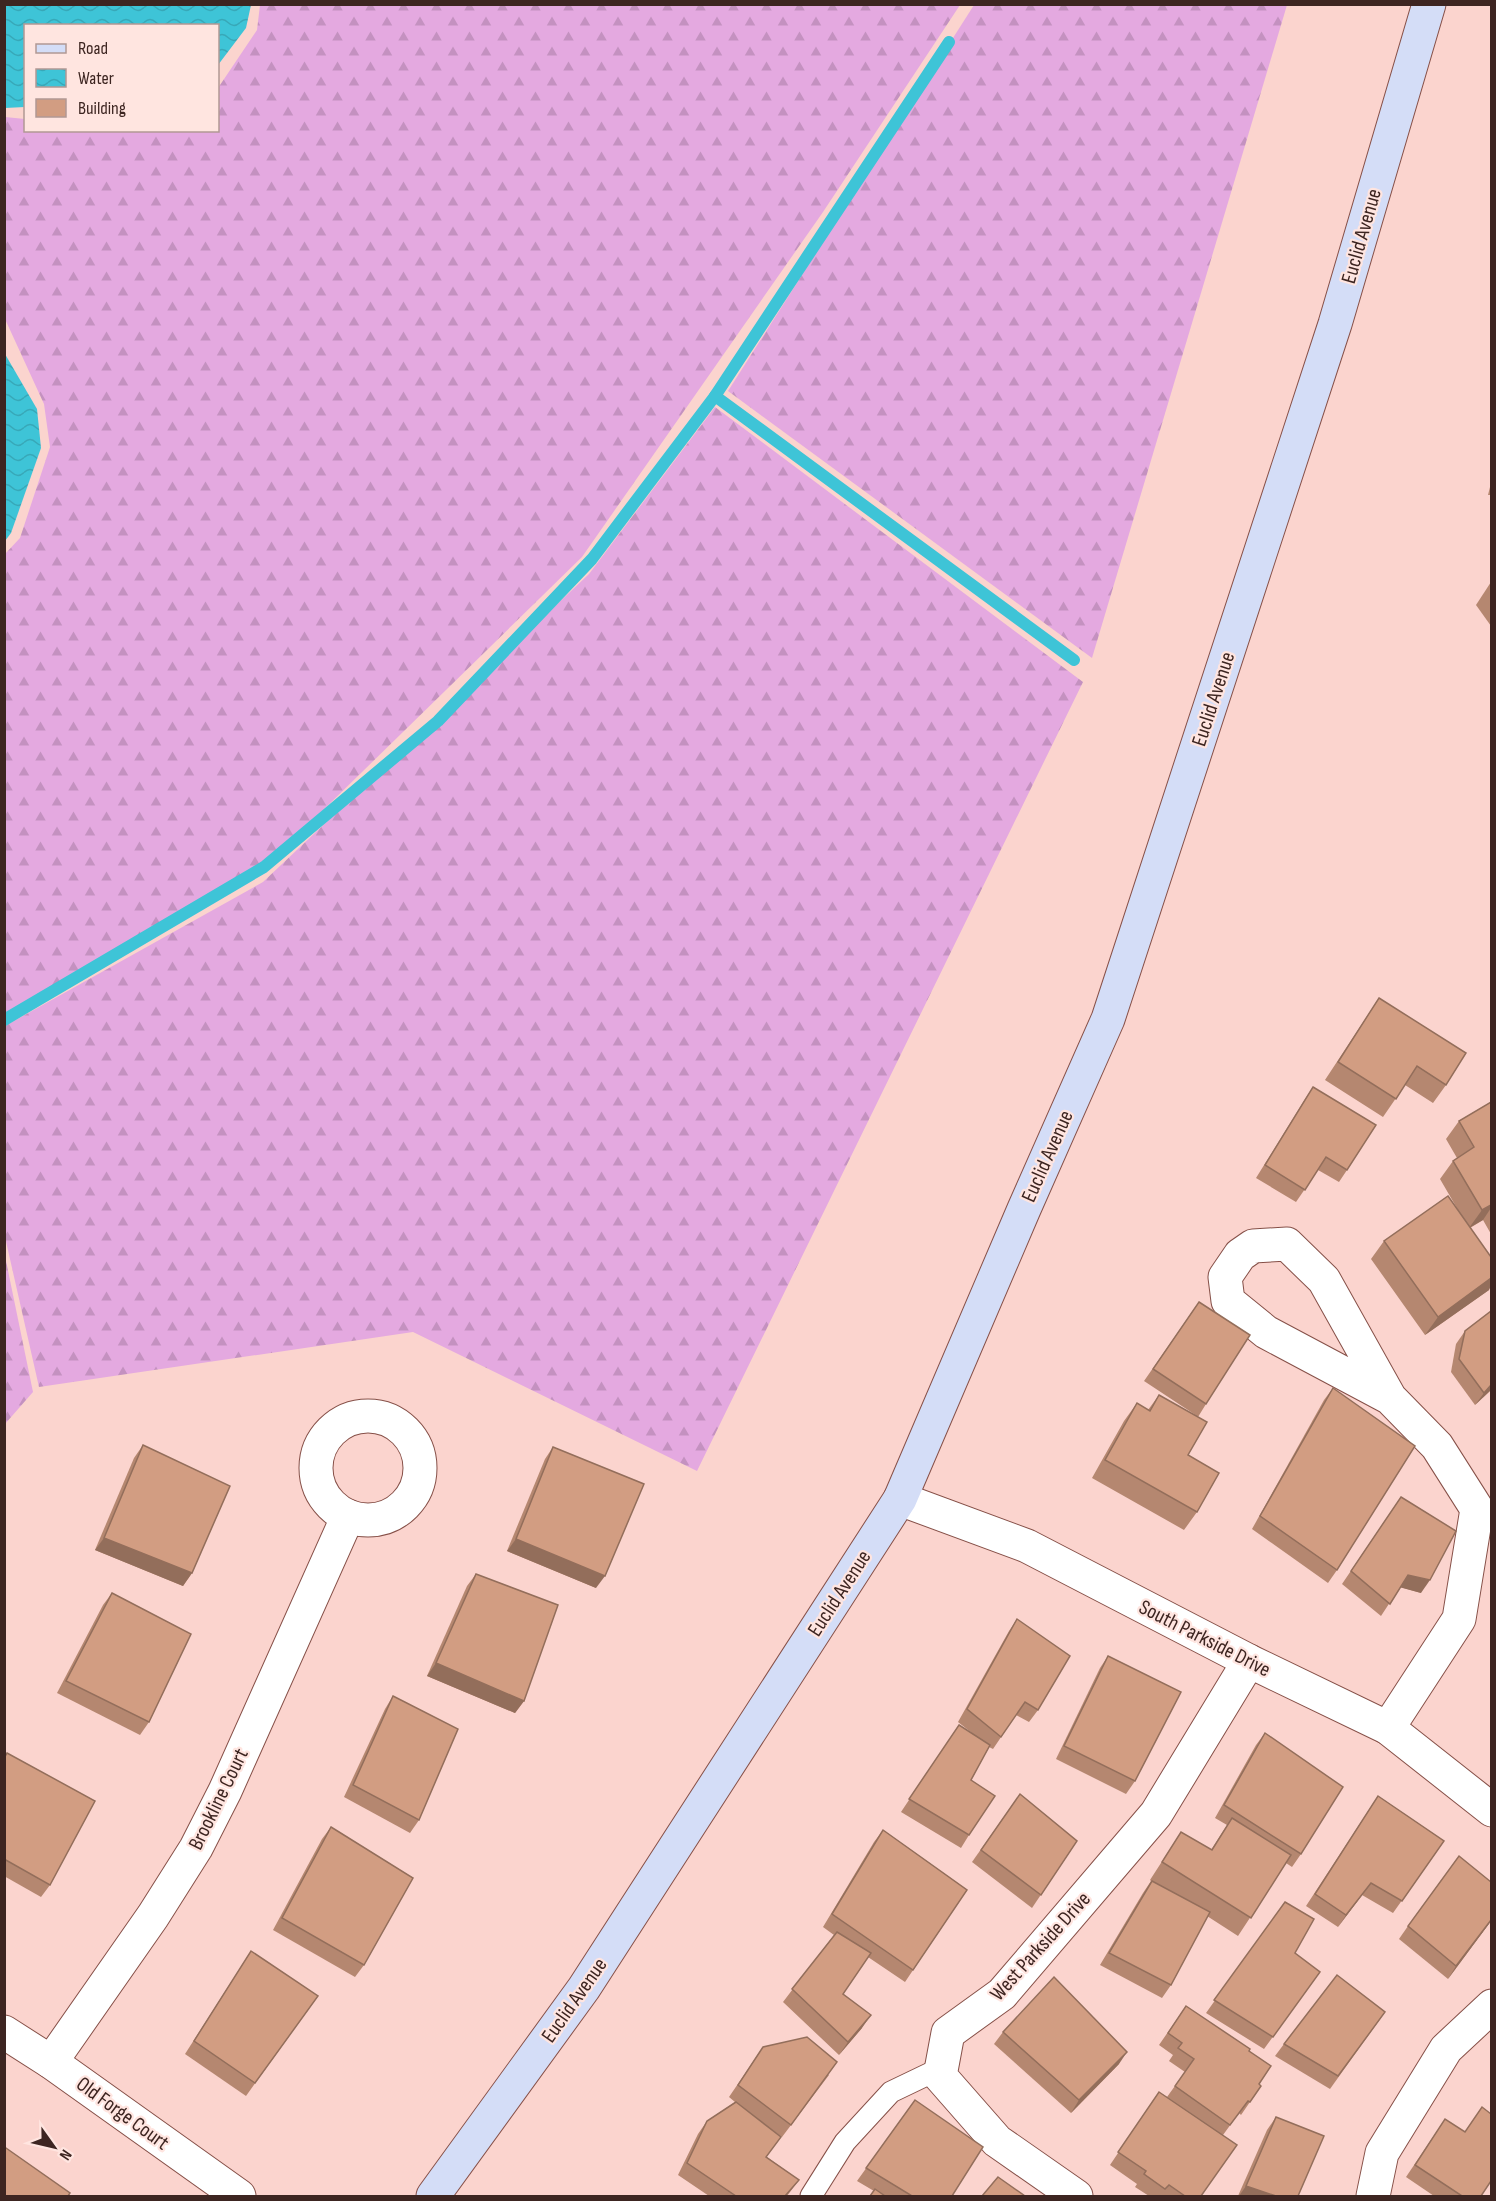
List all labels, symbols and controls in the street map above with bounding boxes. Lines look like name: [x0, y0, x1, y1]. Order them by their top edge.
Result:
legend: [24, 24, 219, 132]
text: Road: [78, 38, 108, 59]
text: Water: [78, 68, 114, 89]
text: Building: [78, 98, 126, 119]
street label: Euclid Avenue: [1336, 186, 1387, 286]
street label: Euclid Avenue: [1187, 649, 1240, 749]
street label: Euclid Avenue: [1016, 1107, 1079, 1206]
street label: Euclid Avenue: [802, 1546, 876, 1641]
street label: South Parkside Drive: [1135, 1595, 1275, 1682]
street label: Brookline Court: [183, 1744, 254, 1854]
street label: West Parkside Drive: [985, 1887, 1096, 2006]
street label: Euclid Avenue: [536, 1953, 613, 2047]
street label: Old Forge Court: [71, 2071, 174, 2155]
north arrow: [24, 2117, 84, 2177]
text: N: [55, 2146, 75, 2163]

